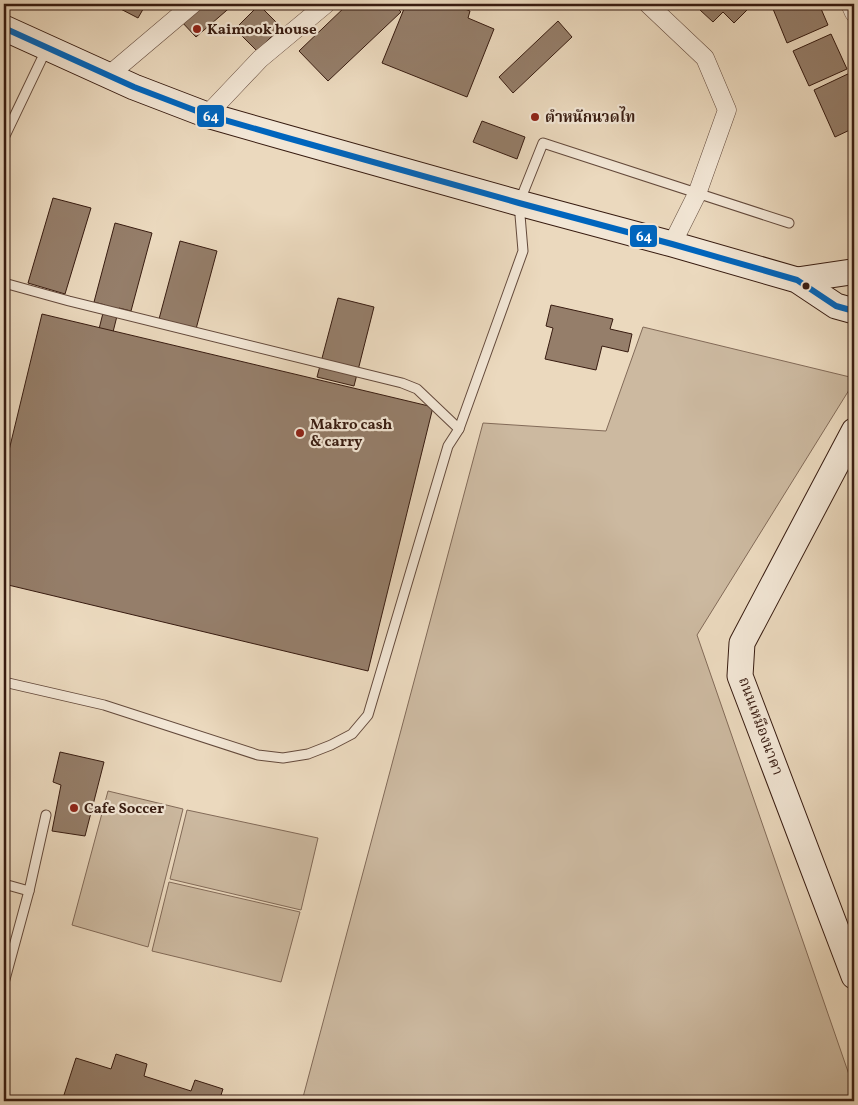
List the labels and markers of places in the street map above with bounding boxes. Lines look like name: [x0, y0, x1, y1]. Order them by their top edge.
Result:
place label: Kaimook house: [207, 20, 317, 41]
marker: Kaimook house: [191, 23, 203, 35]
place label: ตำหนักนวดไท: [545, 106, 635, 129]
marker: ตำหนักนวดไท: [529, 111, 541, 123]
unlabelled marker: [801, 281, 811, 291]
place label: Makro cash & carry: [310, 415, 393, 453]
marker: Makro cash & carry: [294, 427, 306, 439]
place label: Cafe Soccer: [84, 799, 164, 820]
marker: Cafe Soccer: [68, 802, 80, 814]

